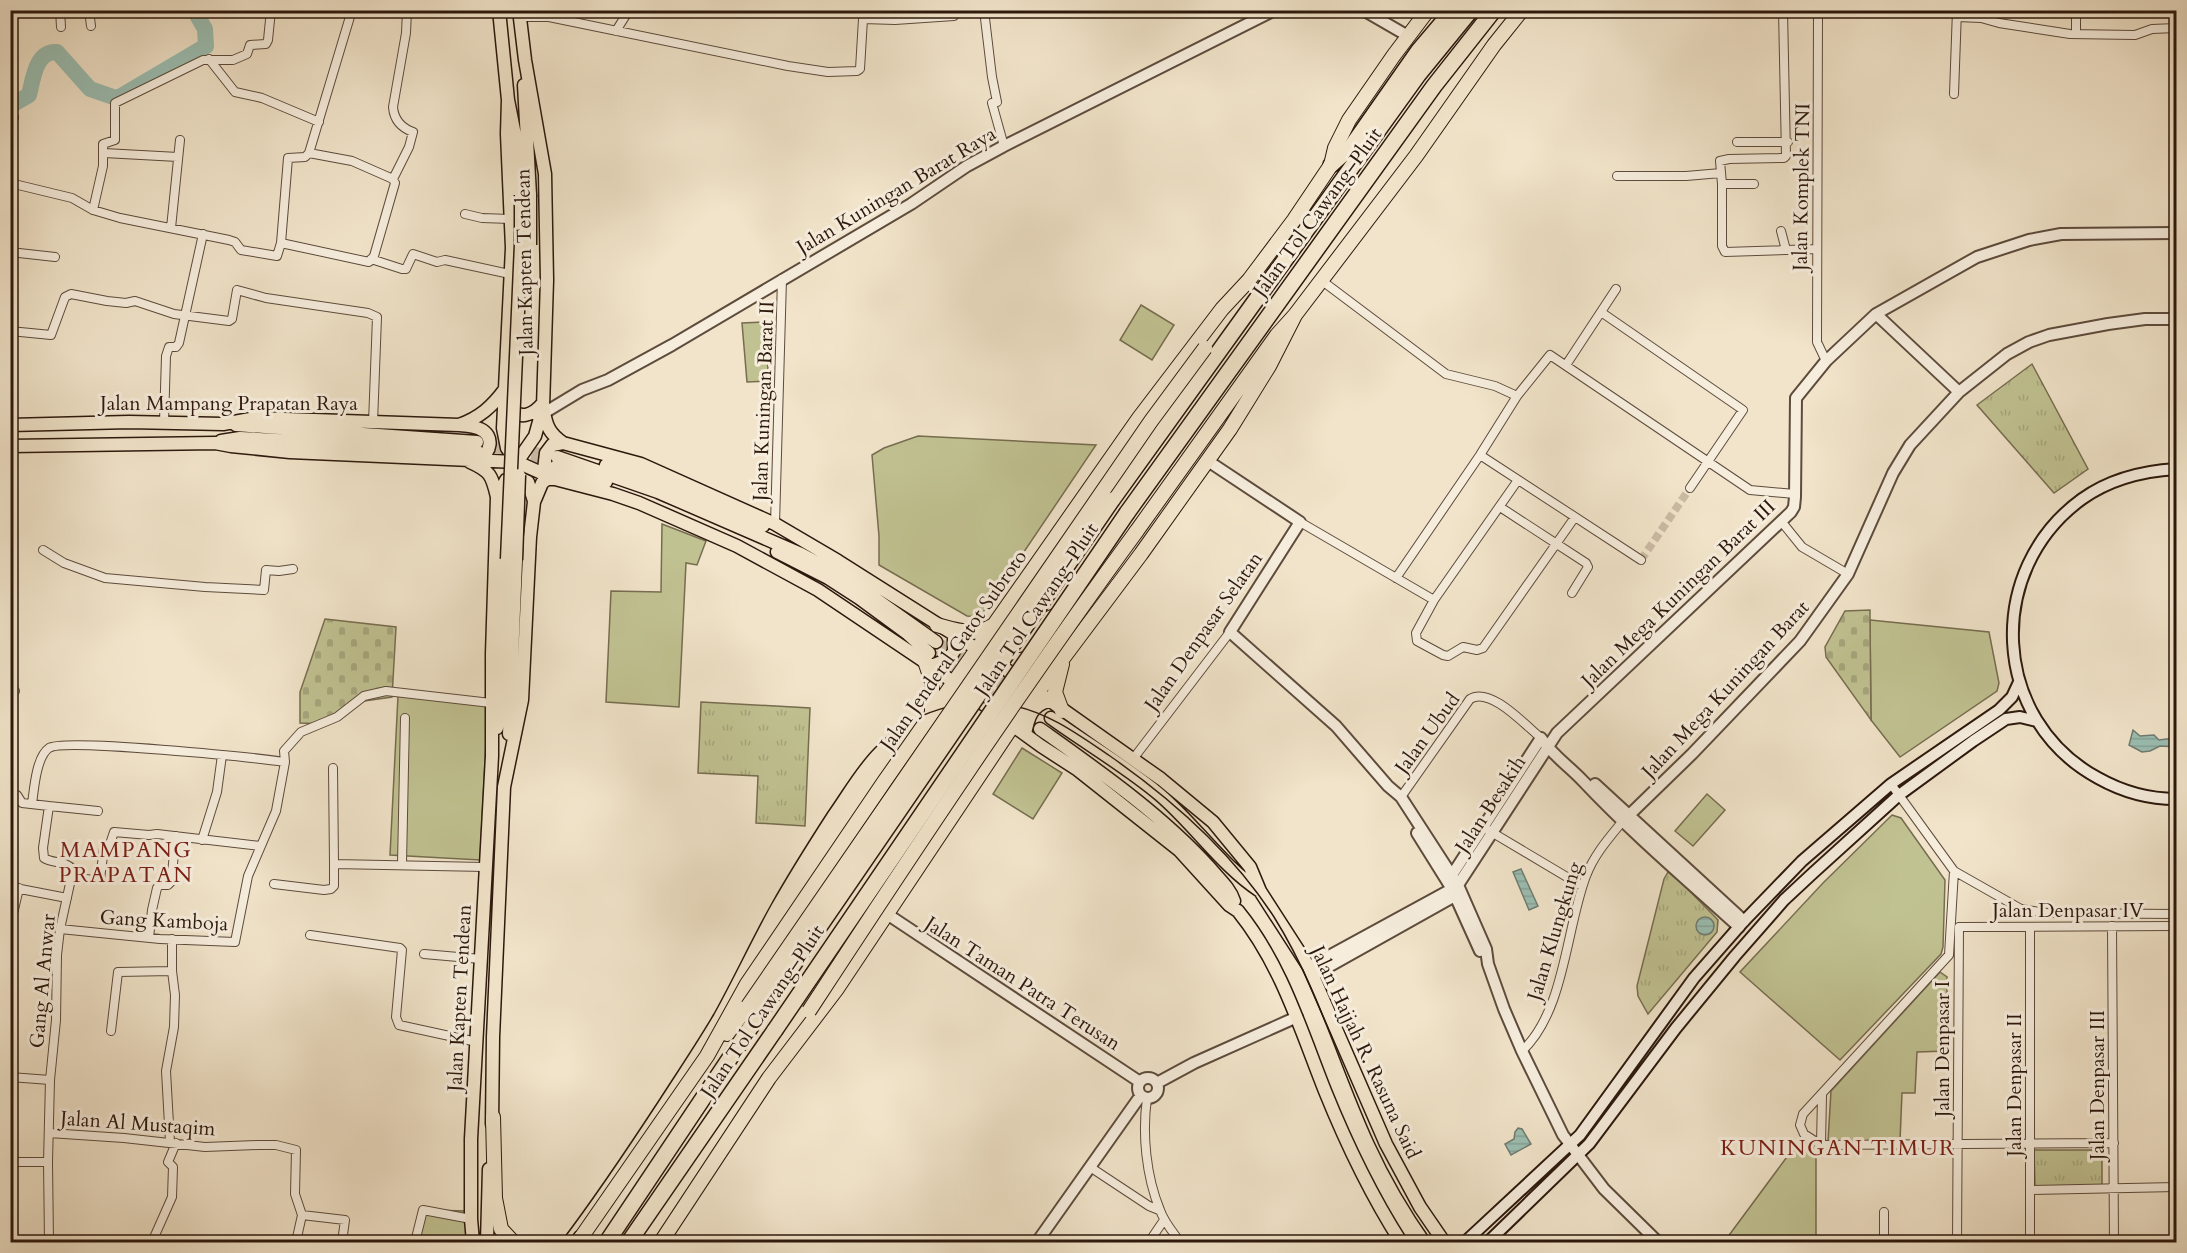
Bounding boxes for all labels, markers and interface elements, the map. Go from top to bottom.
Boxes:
street label: Jalan Komplek TNI [1786,103,1816,274]
street label: Jalan Kuningan Barat Raya [789,120,1001,262]
street label: Jalan Tol Cawang–Pluit [1245,121,1389,305]
street label: Jalan Kapten Tendean [509,168,540,359]
street label: Jalan Kuningan Barat II [746,300,780,505]
street label: Jalan Mampang Prapatan Raya [97,390,358,417]
street label: Jalan Mega Kuningan Barat III [1576,494,1780,692]
street label: Jalan Tol Cawang–Pluit [967,517,1105,704]
street label: Jalan Jenderal Gatot Subroto [872,544,1033,759]
street label: Jalan Denpasar Selatan [1136,546,1269,719]
street label: Jalan Mega Kuningan Barat [1636,595,1814,783]
street label: Jalan Ubud [1387,687,1466,782]
street label: Jalan Besakih [1447,750,1532,861]
district label: MAMPANG PRAPATAN [58,835,194,890]
street label: Jalan Klungkung [1520,858,1589,1007]
street label: Jalan Denpasar IV [1989,897,2144,924]
street label: Jalan Kapten Tendean [441,903,478,1095]
street label: Gang Kamboja [99,904,229,937]
street label: Jalan Taman Patra Terusan [917,908,1126,1057]
street label: Gang Al Anwar [23,912,62,1049]
street label: Jalan Tol Cawang–Pluit [693,919,831,1106]
street label: Jalan Hajjah R. Rasuna Said [1303,939,1427,1163]
street label: Jalan Denpasar I [1929,981,1956,1120]
street label: Jalan Denpasar III [2084,1010,2111,1163]
street label: Jalan Denpasar II [2001,1013,2028,1160]
street label: Jalan Al Mustaqim [57,1104,216,1142]
district label: KUNINGAN TIMUR [1720,1133,1956,1163]

